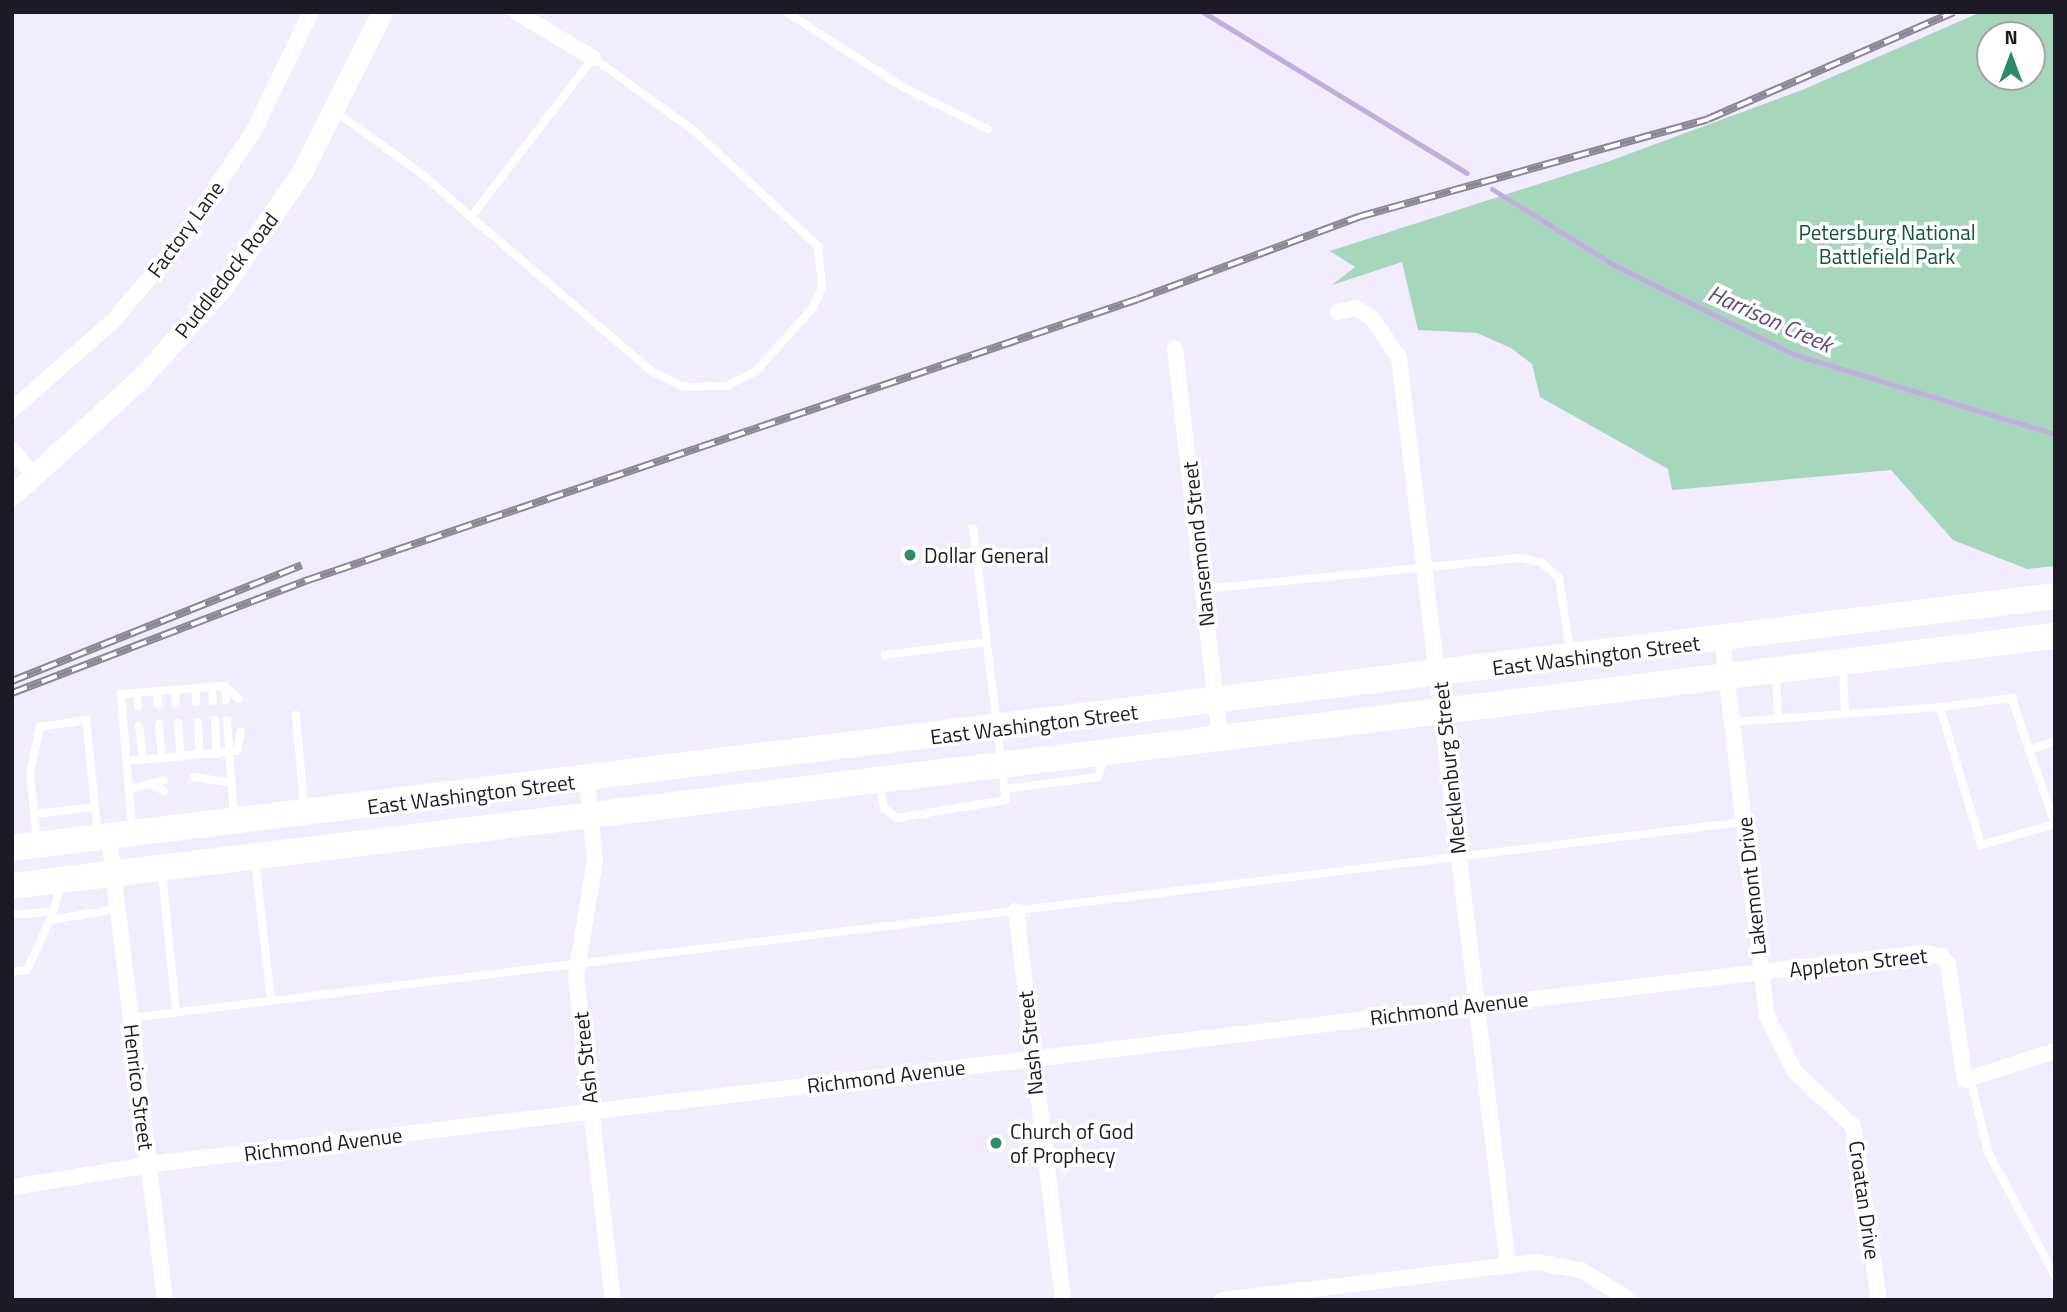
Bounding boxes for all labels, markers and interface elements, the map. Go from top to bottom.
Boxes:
north arrow [1976,21,2046,91]
text: N [2004,22,2018,51]
street label: Factory Lane [142,176,228,282]
street label: Puddledock Road [169,207,283,343]
park label: Petersburg National Battlefield Park [1798,219,1976,269]
water label: Harrison Creek [1704,279,1836,359]
street label: Nansemond Street [1177,460,1219,628]
place label: Dollar General [924,542,1049,568]
marker: Dollar General [902,547,918,563]
street label: East Washington Street [1491,630,1701,680]
street label: Mecklenburg Street [1427,681,1471,855]
street label: East Washington Street [929,699,1139,749]
street label: East Washington Street [366,769,576,819]
street label: Lakemont Drive [1731,816,1771,956]
street label: Appleton Street [1788,942,1928,982]
street label: Richmond Avenue [1368,986,1530,1030]
street label: Nash Street [1012,990,1048,1096]
street label: Ash Street [568,1011,602,1105]
street label: Henrico Street [119,1023,159,1151]
street label: Richmond Avenue [805,1054,967,1098]
place label: Church of God of Prophecy [1010,1118,1134,1168]
street label: Richmond Avenue [242,1122,404,1166]
marker: Church of God of Prophecy [988,1135,1004,1151]
street label: Croatan Drive [1844,1139,1886,1261]

